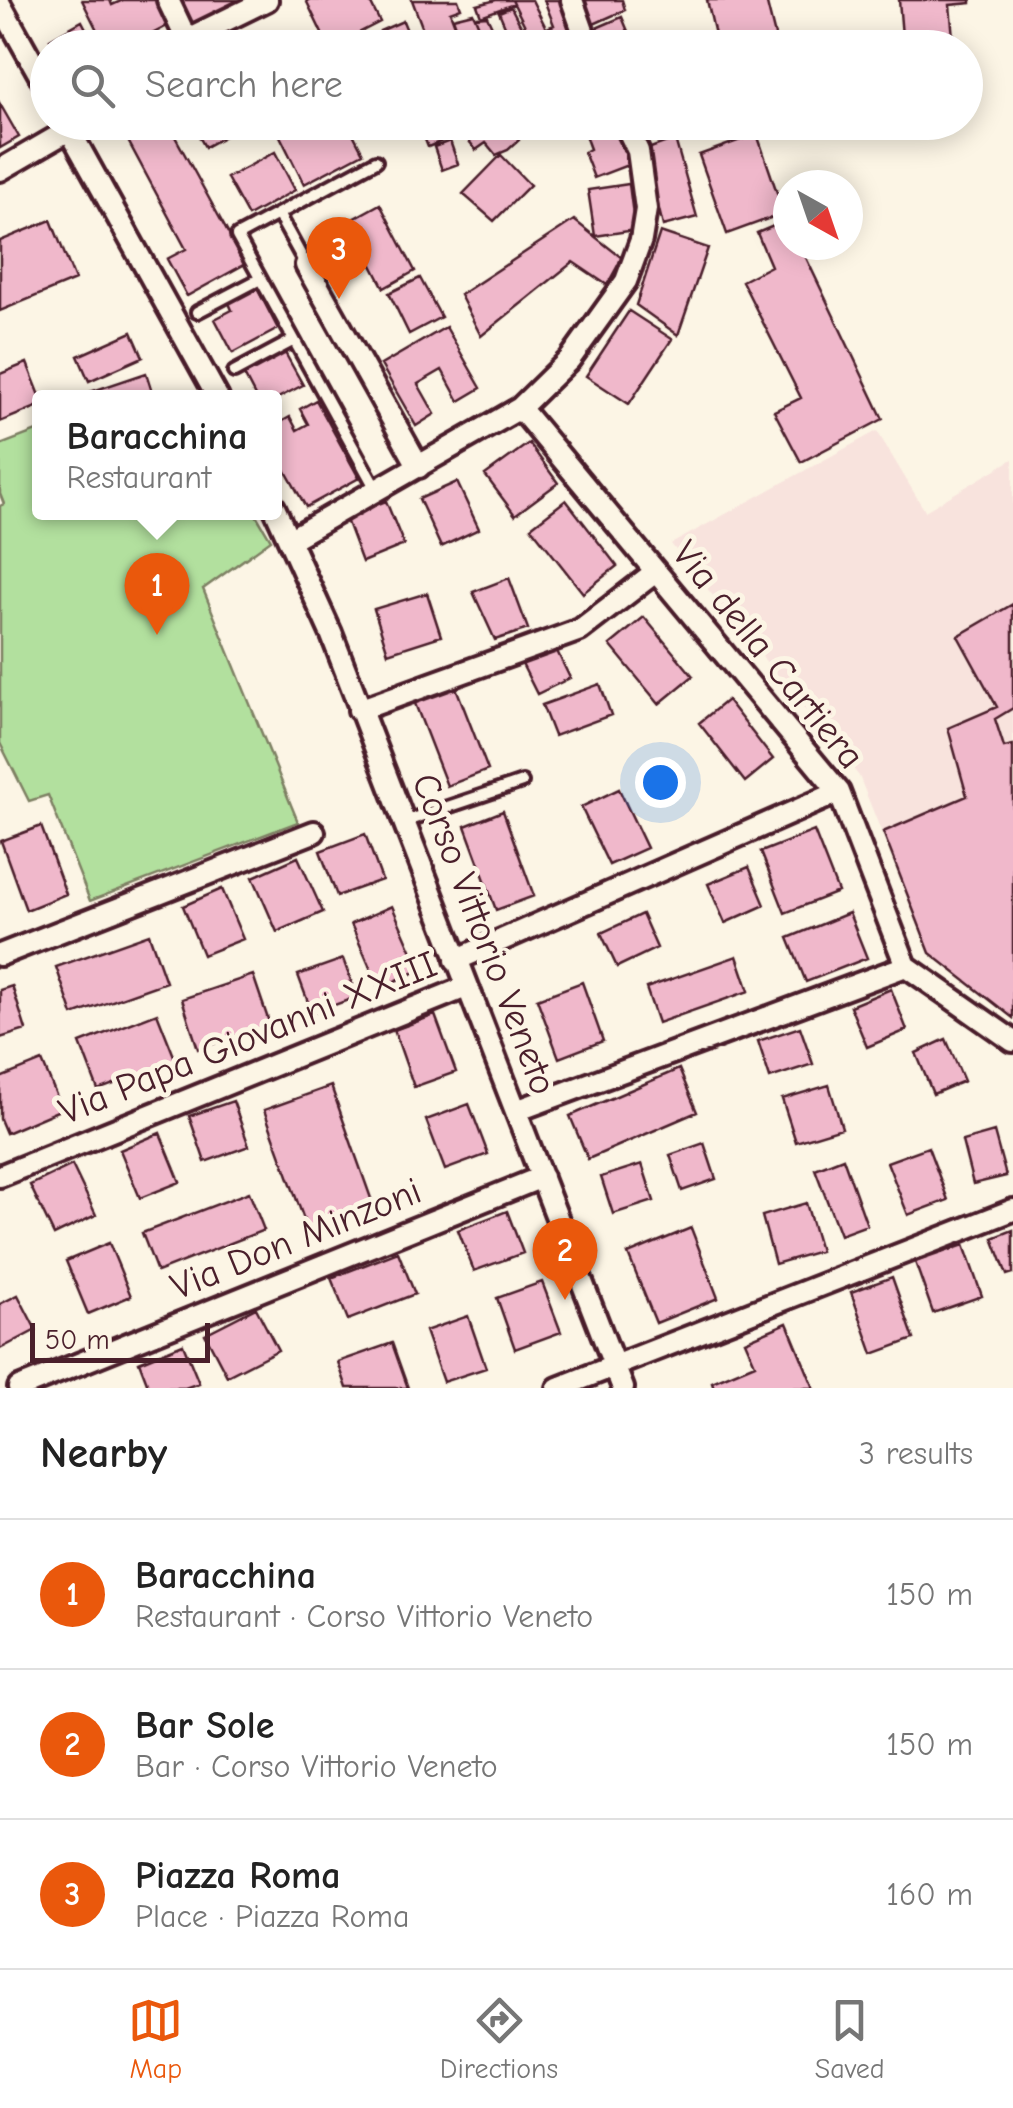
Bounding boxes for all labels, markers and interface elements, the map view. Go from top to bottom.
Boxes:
search box [30,30,983,140]
icon: search [65,58,120,113]
text: Search here [145,63,343,107]
north arrow [773,170,863,260]
pin: 3 [306,216,372,299]
popup [32,390,282,520]
text: Baracchina [67,415,247,459]
text: Restaurant [67,459,211,496]
street label: Via della Cartiera [663,532,873,778]
pin: 1 [124,552,190,635]
your location [635,757,686,808]
street label: Corso Vittorio Veneto [402,767,566,1101]
street label: Via Papa Giovanni XXIII [53,942,443,1134]
street label: Via Don Minzoni [165,1169,427,1309]
pin: 2 [532,1218,598,1300]
scale bar [30,1318,210,1362]
text: 50 m [45,1324,110,1356]
text: Nearby [40,1429,167,1478]
text: 3 results [859,1435,973,1472]
text: Baracchina [135,1554,316,1598]
text: 1 [66,1576,79,1613]
text: 150 m [886,1576,973,1613]
text: Restaurant · Corso Vittorio Veneto [135,1598,593,1635]
text: Bar Sole [135,1704,274,1748]
text: 2 [65,1726,80,1763]
text: 150 m [886,1726,973,1763]
text: Bar · Corso Vittorio Veneto [135,1748,498,1785]
text: Piazza Roma [135,1854,341,1898]
text: 3 [65,1876,80,1913]
text: 160 m [886,1876,973,1913]
text: Place · Piazza Roma [135,1898,409,1935]
tab: Map [128,1993,183,2085]
tab: Directions [440,1993,558,2085]
tab: Saved [815,1993,885,2085]

